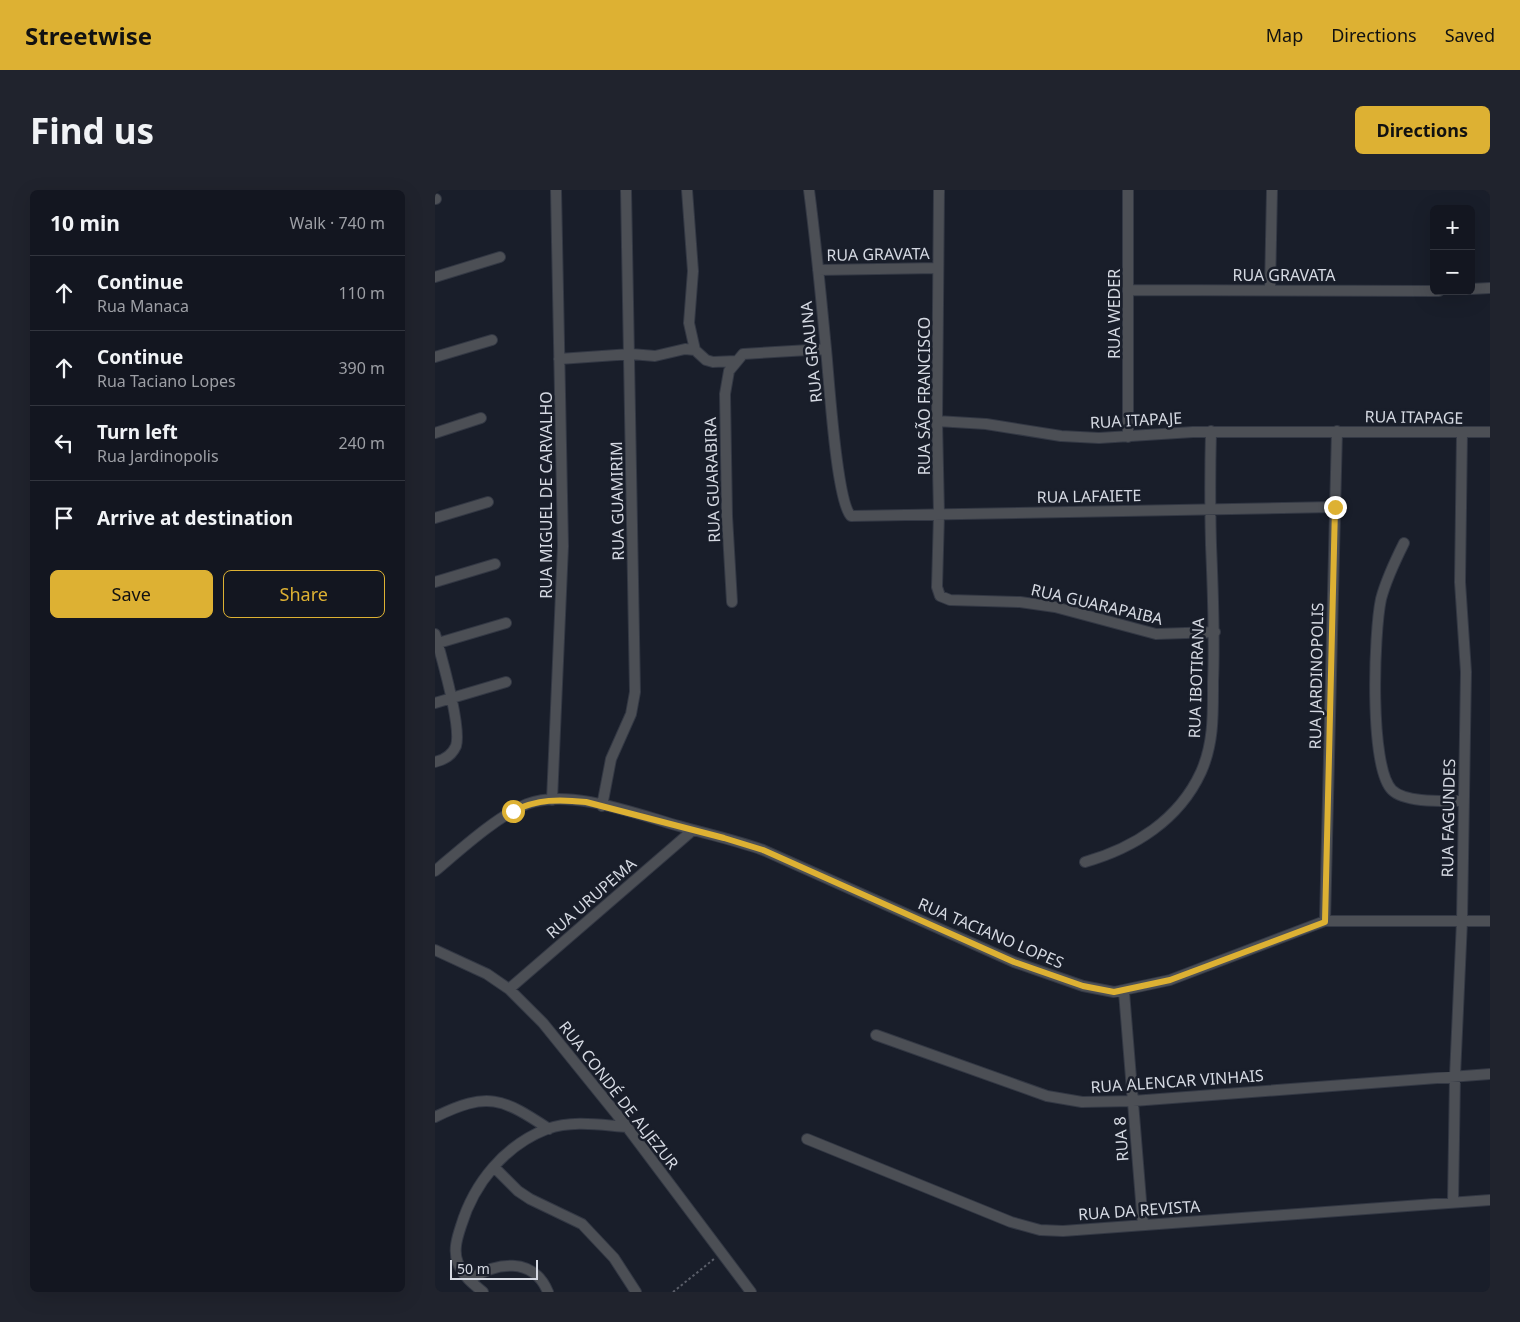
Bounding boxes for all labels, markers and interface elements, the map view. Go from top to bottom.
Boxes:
text: Streetwise [25,19,152,52]
text: Map [1266,23,1303,47]
text: Directions [1331,23,1417,47]
text: Saved [1445,23,1495,47]
button: Directions [1355,106,1490,154]
text: Find us [30,107,154,154]
map controls [1430,205,1475,295]
button: + [1430,205,1475,250]
text: 10 min [50,209,120,237]
text: Walk · 740 m [290,212,385,234]
street label: RUA GRAVATA [826,242,931,266]
button: − [1430,250,1475,295]
street label: RUA GRAVATA [1232,264,1336,286]
text: Continue [97,269,183,295]
street label: RUA WEDER [1103,269,1125,359]
icon: ahead [50,279,78,307]
text: 110 m [338,282,385,304]
text: Rua Manaca [97,295,189,317]
street label: RUA GRAUNA [795,299,827,404]
street label: RUA SÃO FRANCISCO [913,317,935,475]
text: Continue [97,344,183,370]
icon: ahead [50,354,78,382]
text: 390 m [338,357,385,379]
text: Rua Taciano Lopes [97,370,236,392]
street label: RUA MIGUEL DE CARVALHO [535,391,557,599]
street label: RUA ITAPAGE [1365,405,1463,429]
street label: RUA ITAPAJE [1089,407,1183,433]
street label: RUA GUARABIRA [699,416,725,543]
text: Turn left [97,419,178,445]
icon: left [50,429,78,457]
text: 240 m [338,432,385,454]
street label: RUA GUAMIRIM [605,441,629,561]
text: Rua Jardinopolis [97,445,219,467]
street label: RUA LAFAIETE [1036,484,1142,508]
route end [1324,496,1347,519]
icon: arrive [50,504,78,532]
text: Arrive at destination [97,505,293,531]
button: Save [50,570,213,618]
button: Share [223,570,385,618]
street label: RUA GUARAPAIBA [1029,578,1166,630]
street label: RUA JARDINOPOLIS [1304,602,1328,750]
street label: RUA IBOTIRANA [1183,617,1209,739]
street label: RUA FAGUNDES [1436,758,1460,877]
route start [502,800,525,823]
street label: RUA URUPEMA [541,852,641,943]
street label: RUA TACIANO LOPES [915,892,1067,974]
street label: RUA CONDÉ DE ALJEZUR [554,1016,684,1174]
street label: RUA ALENCAR VINHAIS [1090,1064,1264,1098]
street label: RUA 8 [1108,1116,1134,1162]
street label: RUA DA REVISTA [1077,1195,1202,1225]
scale bar [450,1257,537,1280]
text: 50 m [457,1259,490,1278]

